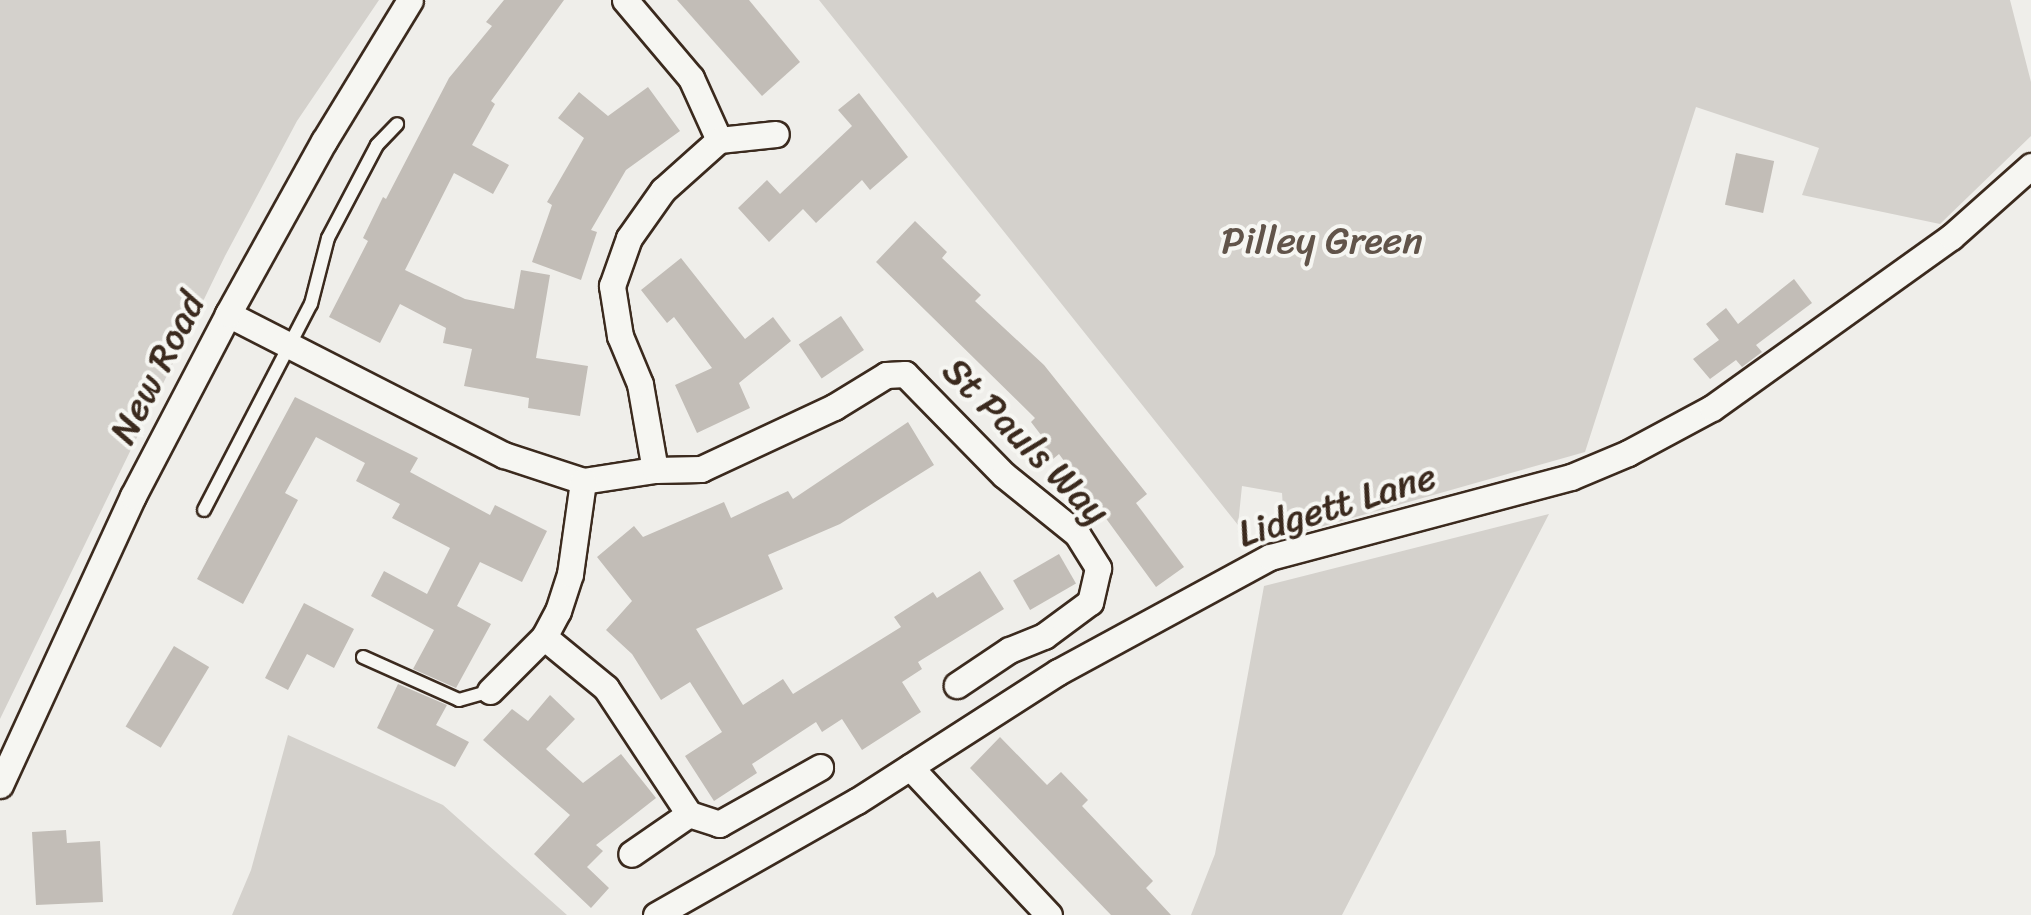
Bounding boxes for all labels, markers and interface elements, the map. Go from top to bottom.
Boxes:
park label: Pilley Green [1221,218,1423,264]
street label: New Road [100,285,214,451]
street label: St Pauls Way [932,347,1120,535]
street label: Lidgett Lane [1232,453,1442,557]

